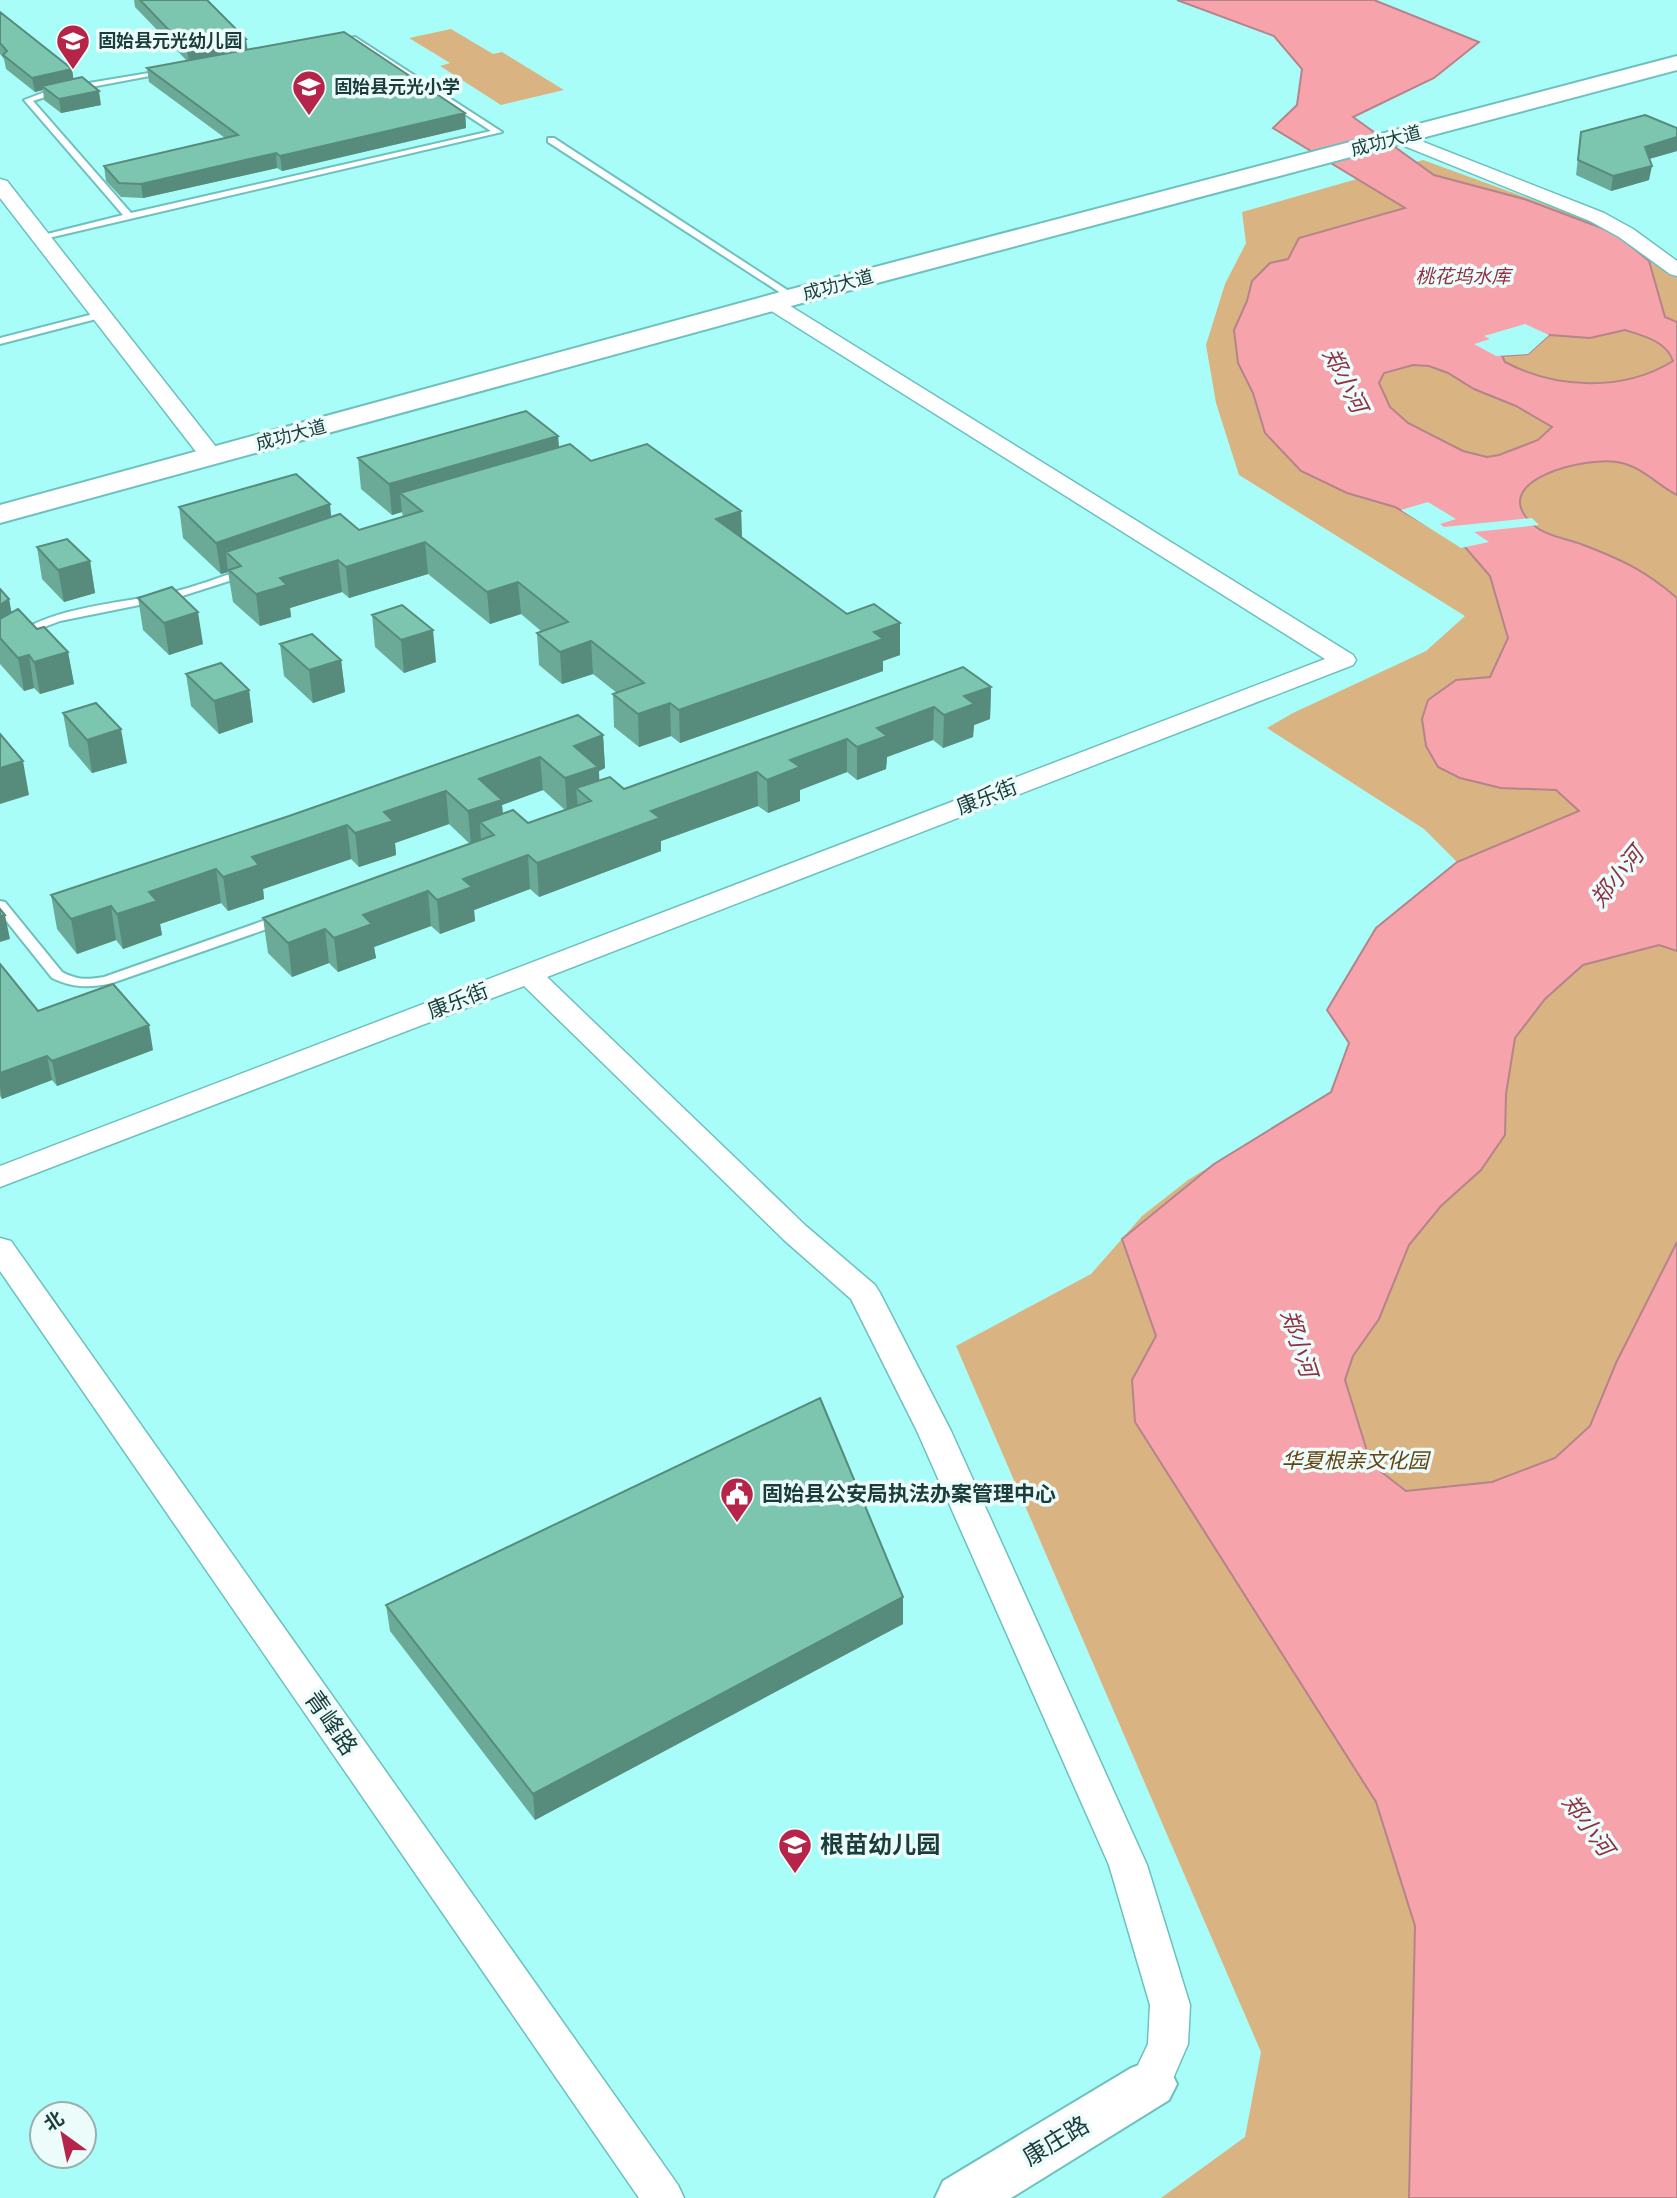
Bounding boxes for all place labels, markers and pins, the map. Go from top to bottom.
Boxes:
school or university icon: 固始县元光幼儿园 [54,22,92,71]
place label: 固始县元光幼儿园 [98,31,242,51]
school or university icon: 固始县元光小学 [290,68,328,117]
place label: 固始县元光小学 [334,77,460,97]
public building icon: 固始县公安局执法办案管理中心 [718,1475,756,1524]
place label: 固始县公安局执法办案管理中心 [762,1482,1056,1506]
school or university icon: 根苗幼儿园 [776,1826,814,1875]
place label: 根苗幼儿园 [820,1832,940,1858]

